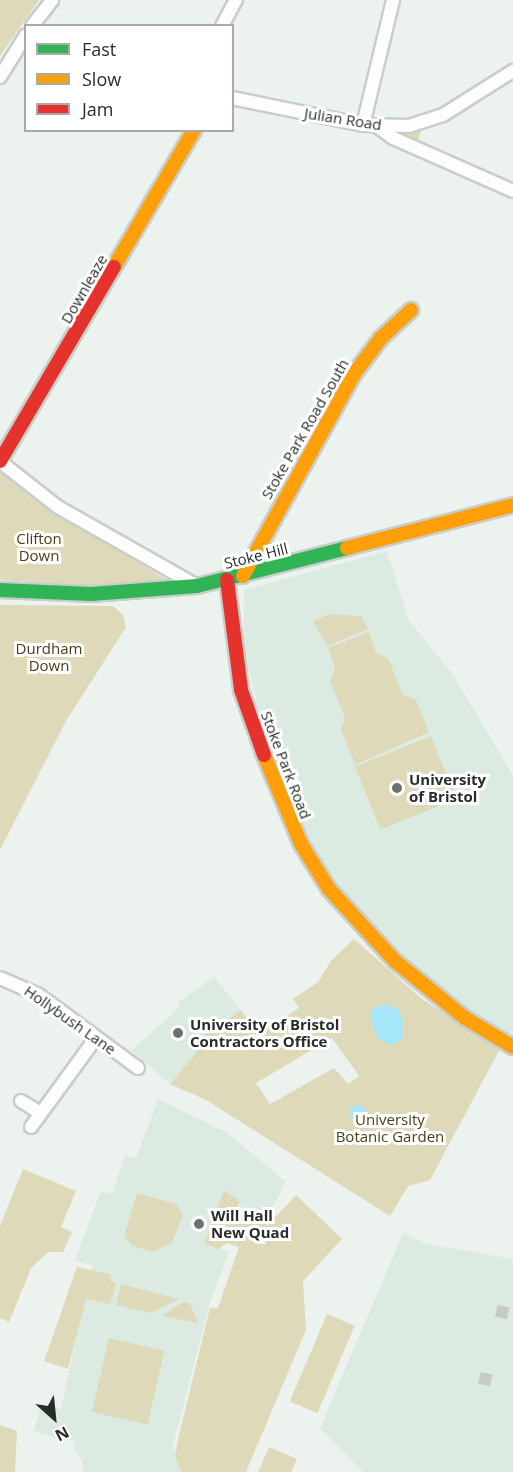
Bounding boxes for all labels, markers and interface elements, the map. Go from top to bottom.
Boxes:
legend [24,24,234,132]
text: Fast [82,37,116,61]
text: Slow [82,67,121,91]
text: Jam [82,97,114,121]
street label: Julian Road [303,104,383,134]
street label: Downleaze [57,251,111,327]
street label: Stoke Park Road South [258,356,352,502]
park label: Clifton Down [16,529,62,564]
street label: Stoke Hill [222,539,290,573]
park label: Durdham Down [16,639,82,674]
street label: Stoke Park Road [257,709,315,821]
place label: University of Bristol [409,770,486,805]
marker: University of Bristol [390,781,404,795]
street label: Hollybush Lane [21,982,119,1058]
place label: University of Bristol Contractors Office [190,1015,339,1050]
marker: University of Bristol Contractors Office [171,1026,185,1040]
park label: University Botanic Garden [336,1110,444,1145]
place label: Will Hall New Quad [211,1206,289,1241]
marker: Will Hall New Quad [192,1217,206,1231]
north arrow [24,1388,84,1448]
text: N [51,1421,73,1447]

